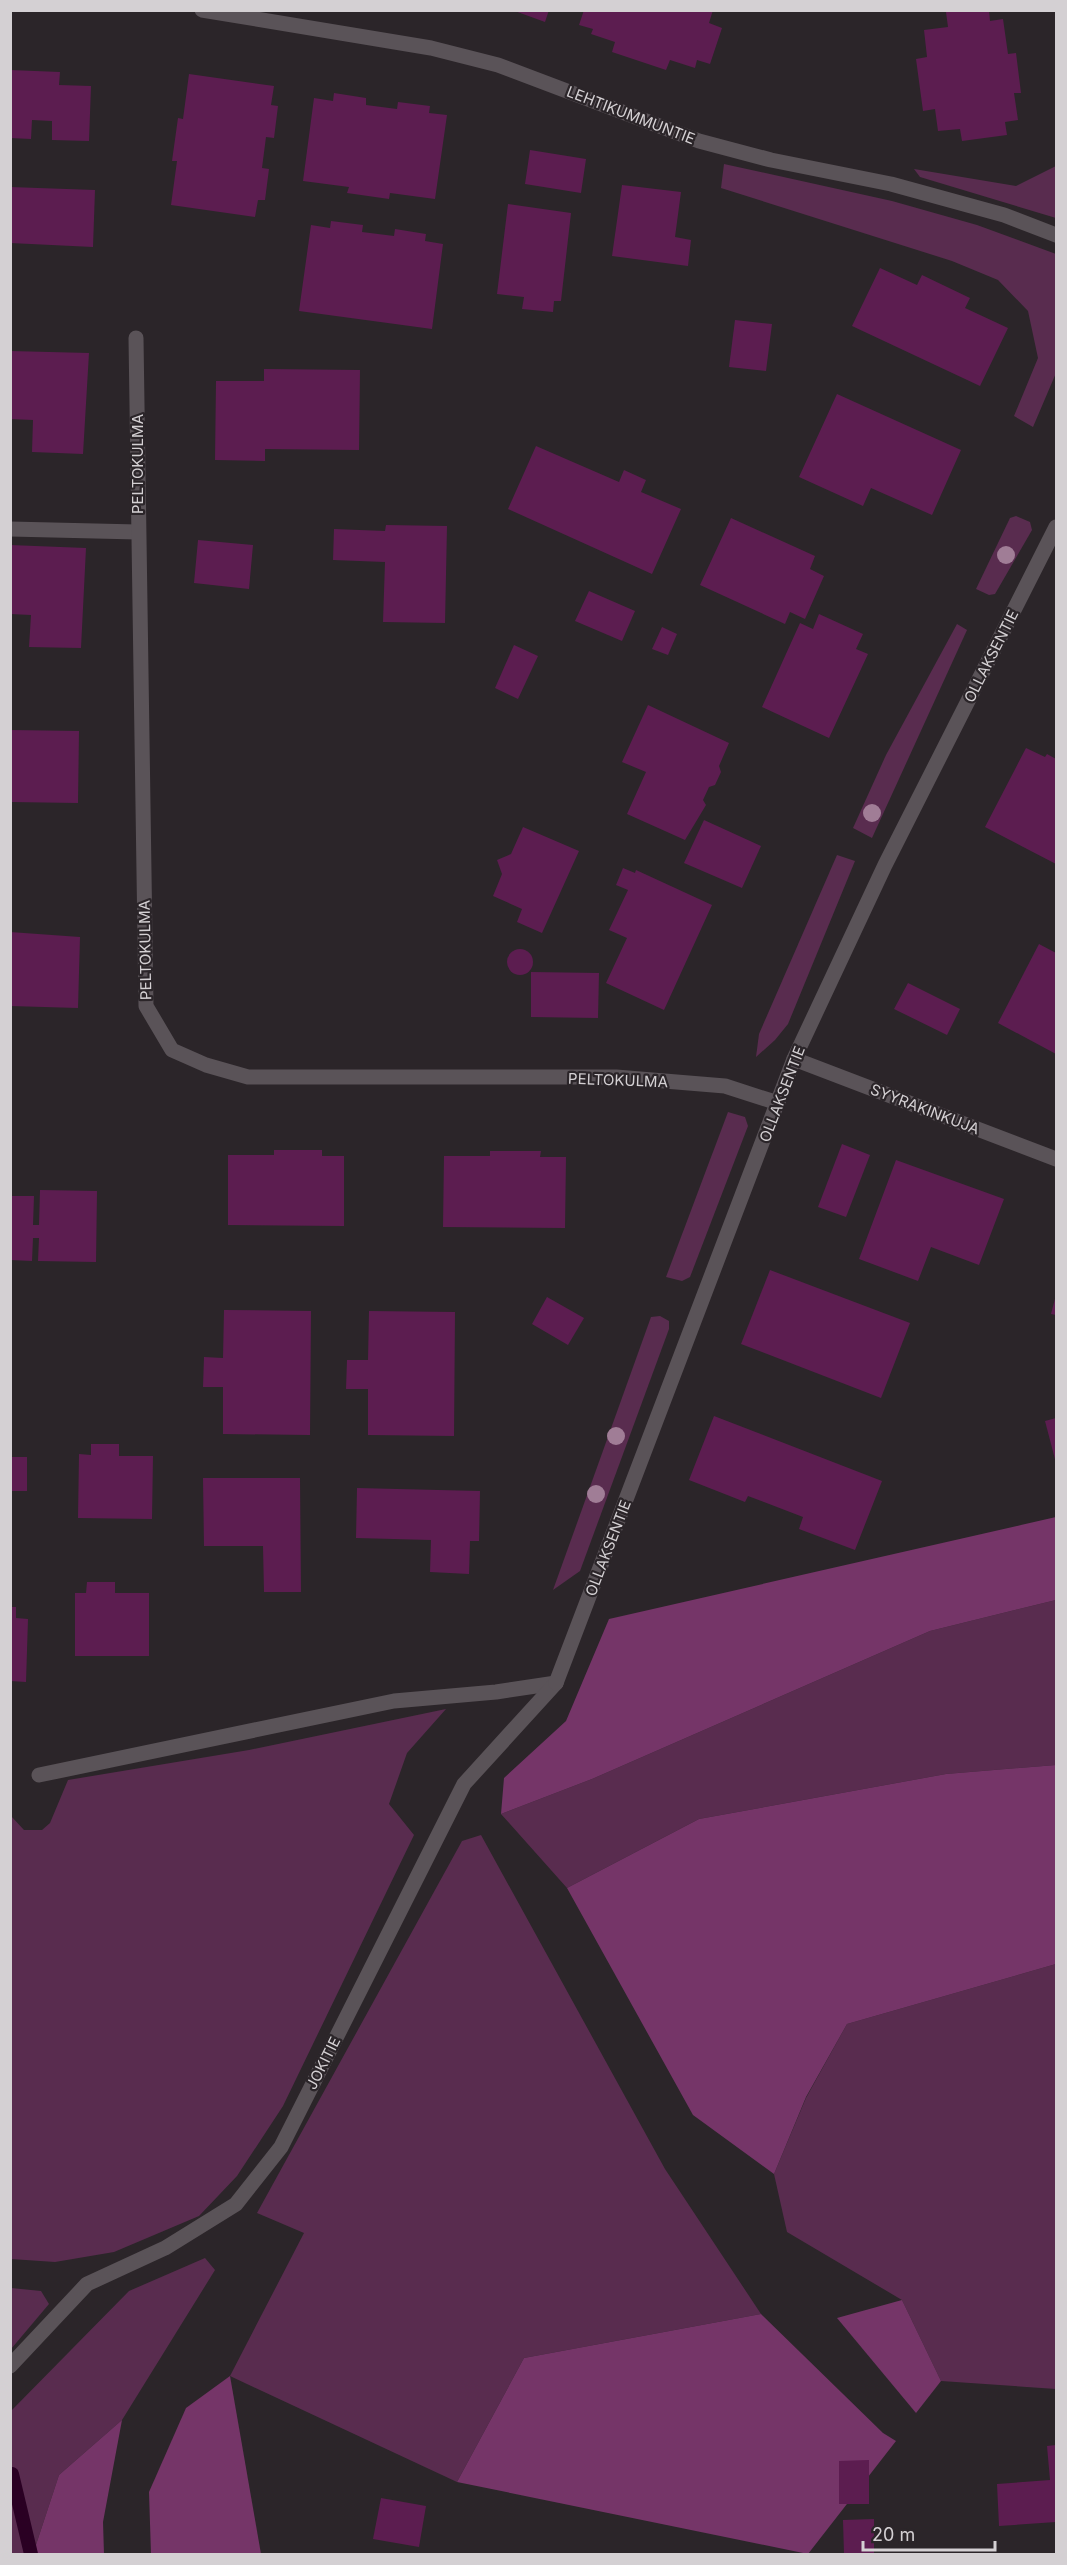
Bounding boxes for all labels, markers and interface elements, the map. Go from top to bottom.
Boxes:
street label: LEHTIKUMMUNTIE [564,82,698,148]
street label: PELTOKULMA [128,414,147,514]
street label: OLLAKSENTIE [960,607,1022,705]
street label: PELTOKULMA [135,900,155,1000]
street label: OLLAKSENTIE [755,1043,809,1145]
street label: PELTOKULMA [568,1069,668,1091]
street label: SYYRAKINKUJA [868,1079,982,1139]
street label: OLLAKSENTIE [581,1497,635,1599]
street label: JOKITIE [302,2033,344,2093]
scale bar [863,2514,995,2552]
text: 20 m [872,2524,915,2545]

